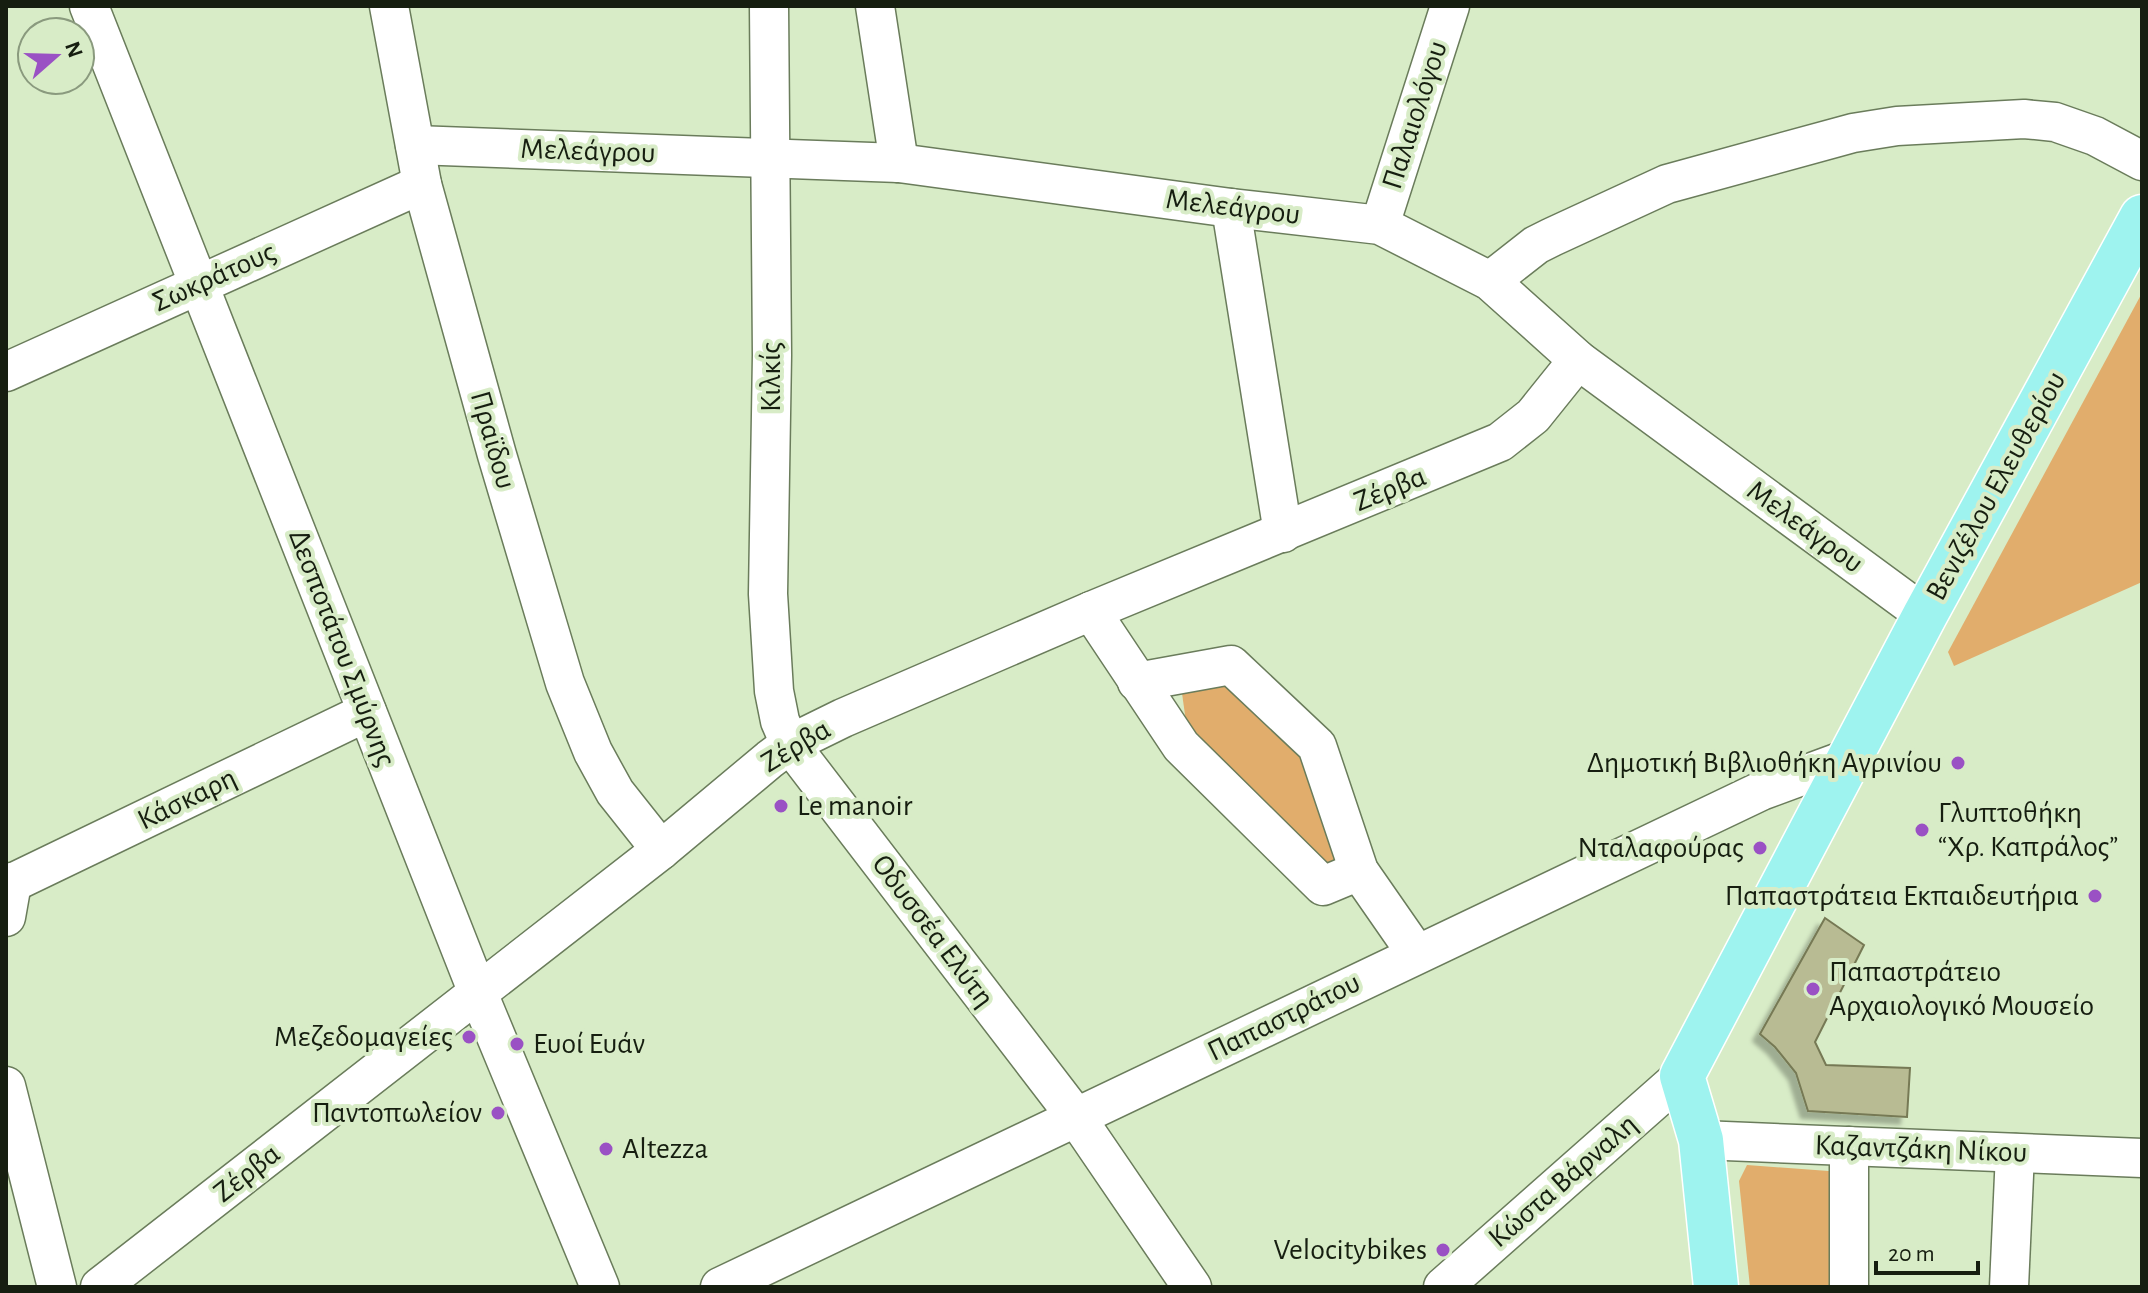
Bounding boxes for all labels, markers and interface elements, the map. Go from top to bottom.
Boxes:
north arrow [16,16,96,96]
street label: Παλαιολόγου [1377,37,1453,193]
text: N [61,39,87,60]
street label: Μελεάγρου [520,134,656,168]
street label: Μελεάγρου [1164,184,1302,230]
street label: Σωκράτους [148,237,280,317]
street label: Κιλκίς [756,342,786,412]
street label: Βενιζέλου Ελευθερίου [1921,367,2071,605]
street label: Πραϊδου [465,388,521,492]
street label: Ζέρβα [1350,461,1430,517]
street label: Μελεάγρου [1741,475,1869,579]
street label: Δεσποτάτου Σμύρνης [283,525,401,771]
street label: Ζέρβα [756,714,836,778]
place label: Δημοτική Βιβλιοθήκη Αγρινίου [1587,748,1942,778]
marker: Δημοτική Βιβλιοθήκη Αγρινίου [1949,754,1967,772]
street label: Κάσκαρη [133,762,241,836]
place label: Le manoir [797,791,913,821]
marker: Le manoir [772,797,790,815]
place label: Γλυπτοθήκη “Χρ. Καπράλος” [1938,798,2118,862]
marker: Γλυπτοθήκη “Χρ. Καπράλος” [1913,821,1931,839]
place label: Νταλαφούρας [1577,833,1744,863]
marker: Νταλαφούρας [1751,839,1769,857]
street label: Οδυσσέα Ελύτη [866,849,1000,1013]
place label: Παπαστράτεια Εκπαιδευτήρια [1725,881,2079,911]
marker: Παπαστράτεια Εκπαιδευτήρια [2086,887,2104,905]
place label: Παπαστράτειο Αρχαιολογικό Μουσείο [1829,957,2094,1021]
street label: Παπαστράτου [1203,967,1365,1067]
marker: Παπαστράτειο Αρχαιολογικό Μουσείο [1804,980,1822,998]
place label: Μεζεδομαγείες [274,1022,453,1052]
marker: Μεζεδομαγείες [460,1028,478,1046]
place label: Ευοί Ευάν [533,1029,645,1059]
marker: Ευοί Ευάν [508,1035,526,1053]
place label: Παντοπωλείον [312,1098,482,1128]
marker: Παντοπωλείον [489,1104,507,1122]
street label: Κώστα Βάρναλη [1483,1109,1643,1253]
street label: Καζαντζάκη Νίκου [1814,1130,2028,1168]
place label: Altezza [622,1134,708,1164]
street label: Ζέρβα [208,1138,286,1208]
marker: Altezza [597,1140,615,1158]
scale bar [1876,1225,1978,1275]
place label: Velocitybikes [1273,1235,1427,1265]
marker: Velocitybikes [1434,1241,1452,1259]
text: 20 m [1888,1242,1935,1266]

